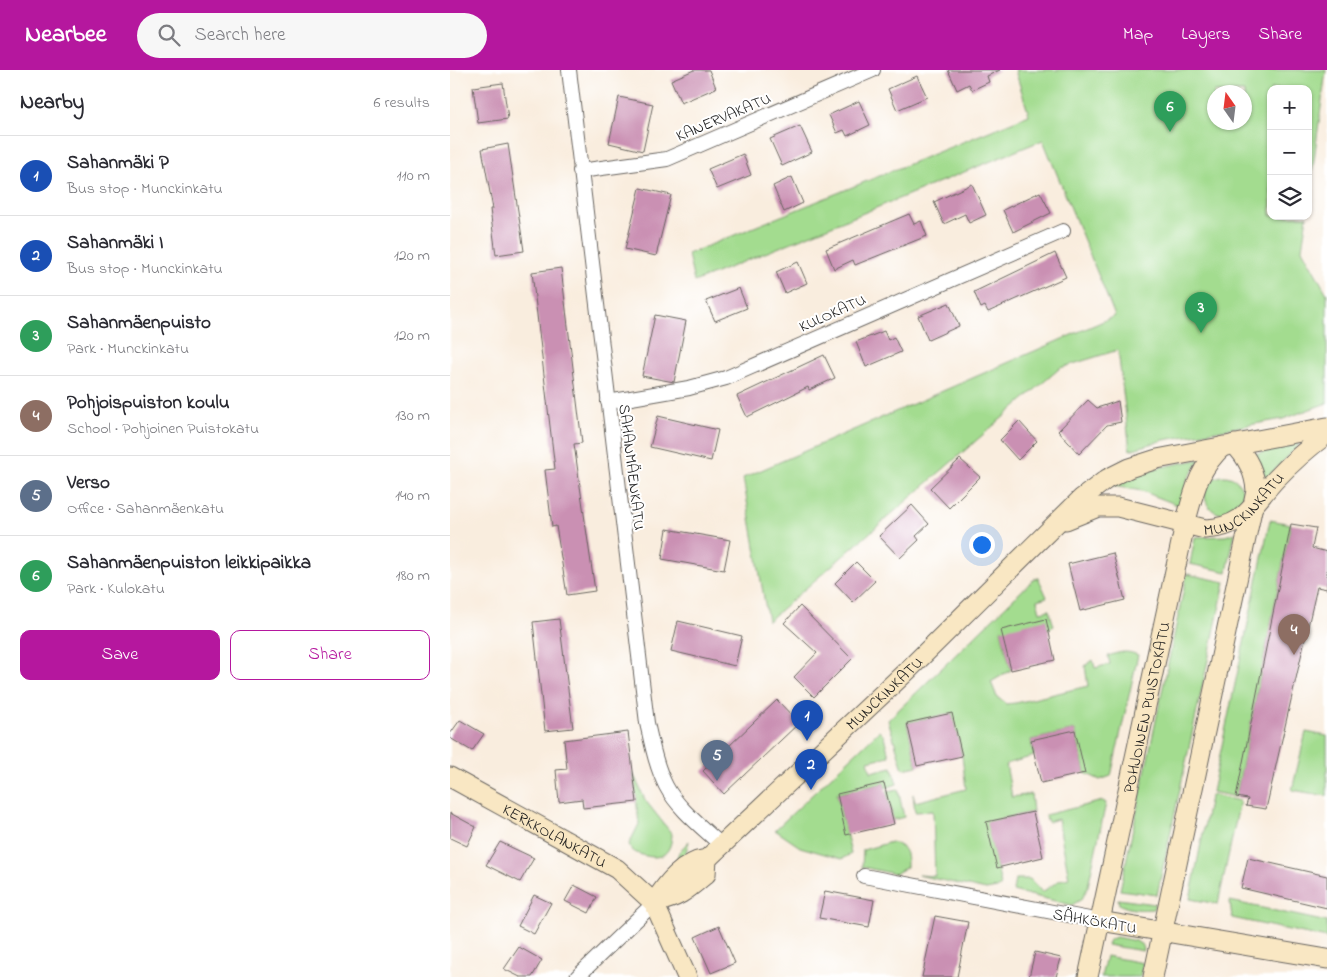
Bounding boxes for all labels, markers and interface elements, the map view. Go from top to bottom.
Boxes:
search box [137,13,487,58]
text: Nearbee [25,18,107,53]
icon: search [155,21,183,49]
text: Search here [195,22,286,49]
text: Map [1123,22,1153,48]
text: Layers [1181,22,1231,48]
text: Share [1259,22,1302,48]
north arrow [1207,85,1252,130]
map controls [1267,85,1312,220]
button: + [1267,85,1312,130]
street label: KANERVAKATU [672,87,775,149]
text: Nearby [20,88,84,118]
text: 6 results [373,91,430,115]
pin: 6 [1154,91,1186,132]
button: − [1267,130,1312,175]
text: Sahanmäki P [67,150,169,177]
text: 1 [33,164,39,188]
text: 110 m [396,164,430,188]
button: layers [1267,175,1312,220]
text: Bus stop · Munckinkatu [67,177,223,201]
text: Sahanmäki I [67,230,163,257]
text: 2 [32,244,40,268]
text: 120 m [394,244,430,268]
text: Bus stop · Munckinkatu [67,257,223,281]
street label: KULOKATU [795,288,870,339]
pin: 3 [1185,292,1217,333]
text: Sahanmäenpuisto [67,310,211,337]
text: 3 [33,324,39,348]
text: 120 m [394,324,430,348]
text: Park · Munckinkatu [67,337,189,361]
text: Pohjoispuiston koulu [67,390,230,417]
street label: SAHANMÄENKATU [611,403,651,532]
text: 4 [33,404,39,428]
text: 130 m [395,404,430,428]
text: School · Pohjoinen Puistokatu [67,417,259,441]
street label: MUNCKINKATU [1203,467,1291,543]
text: Verso [67,470,110,497]
text: 5 [31,484,41,508]
text: 140 m [395,484,430,508]
text: Office · Sahanmäenkatu [67,497,224,521]
your location [969,532,995,558]
text: Sahanmäenpuiston leikkipaikka [67,550,311,577]
text: 6 [32,564,40,588]
text: 180 m [396,564,430,588]
text: Park · Kulokatu [67,577,165,601]
pin: 4 [1278,614,1310,655]
street label: POHJOINEN PUISTOKATU [1118,620,1178,795]
button: Save [20,630,220,680]
button: Share [230,630,430,680]
street label: MUNCKINKATU [841,651,929,737]
pin: 1 [791,700,823,741]
pin: 5 [701,740,733,781]
pin: 2 [795,749,827,790]
street label: KERKKOLANKATU [498,798,611,875]
street label: SÄHKÖKATU [1051,903,1138,941]

